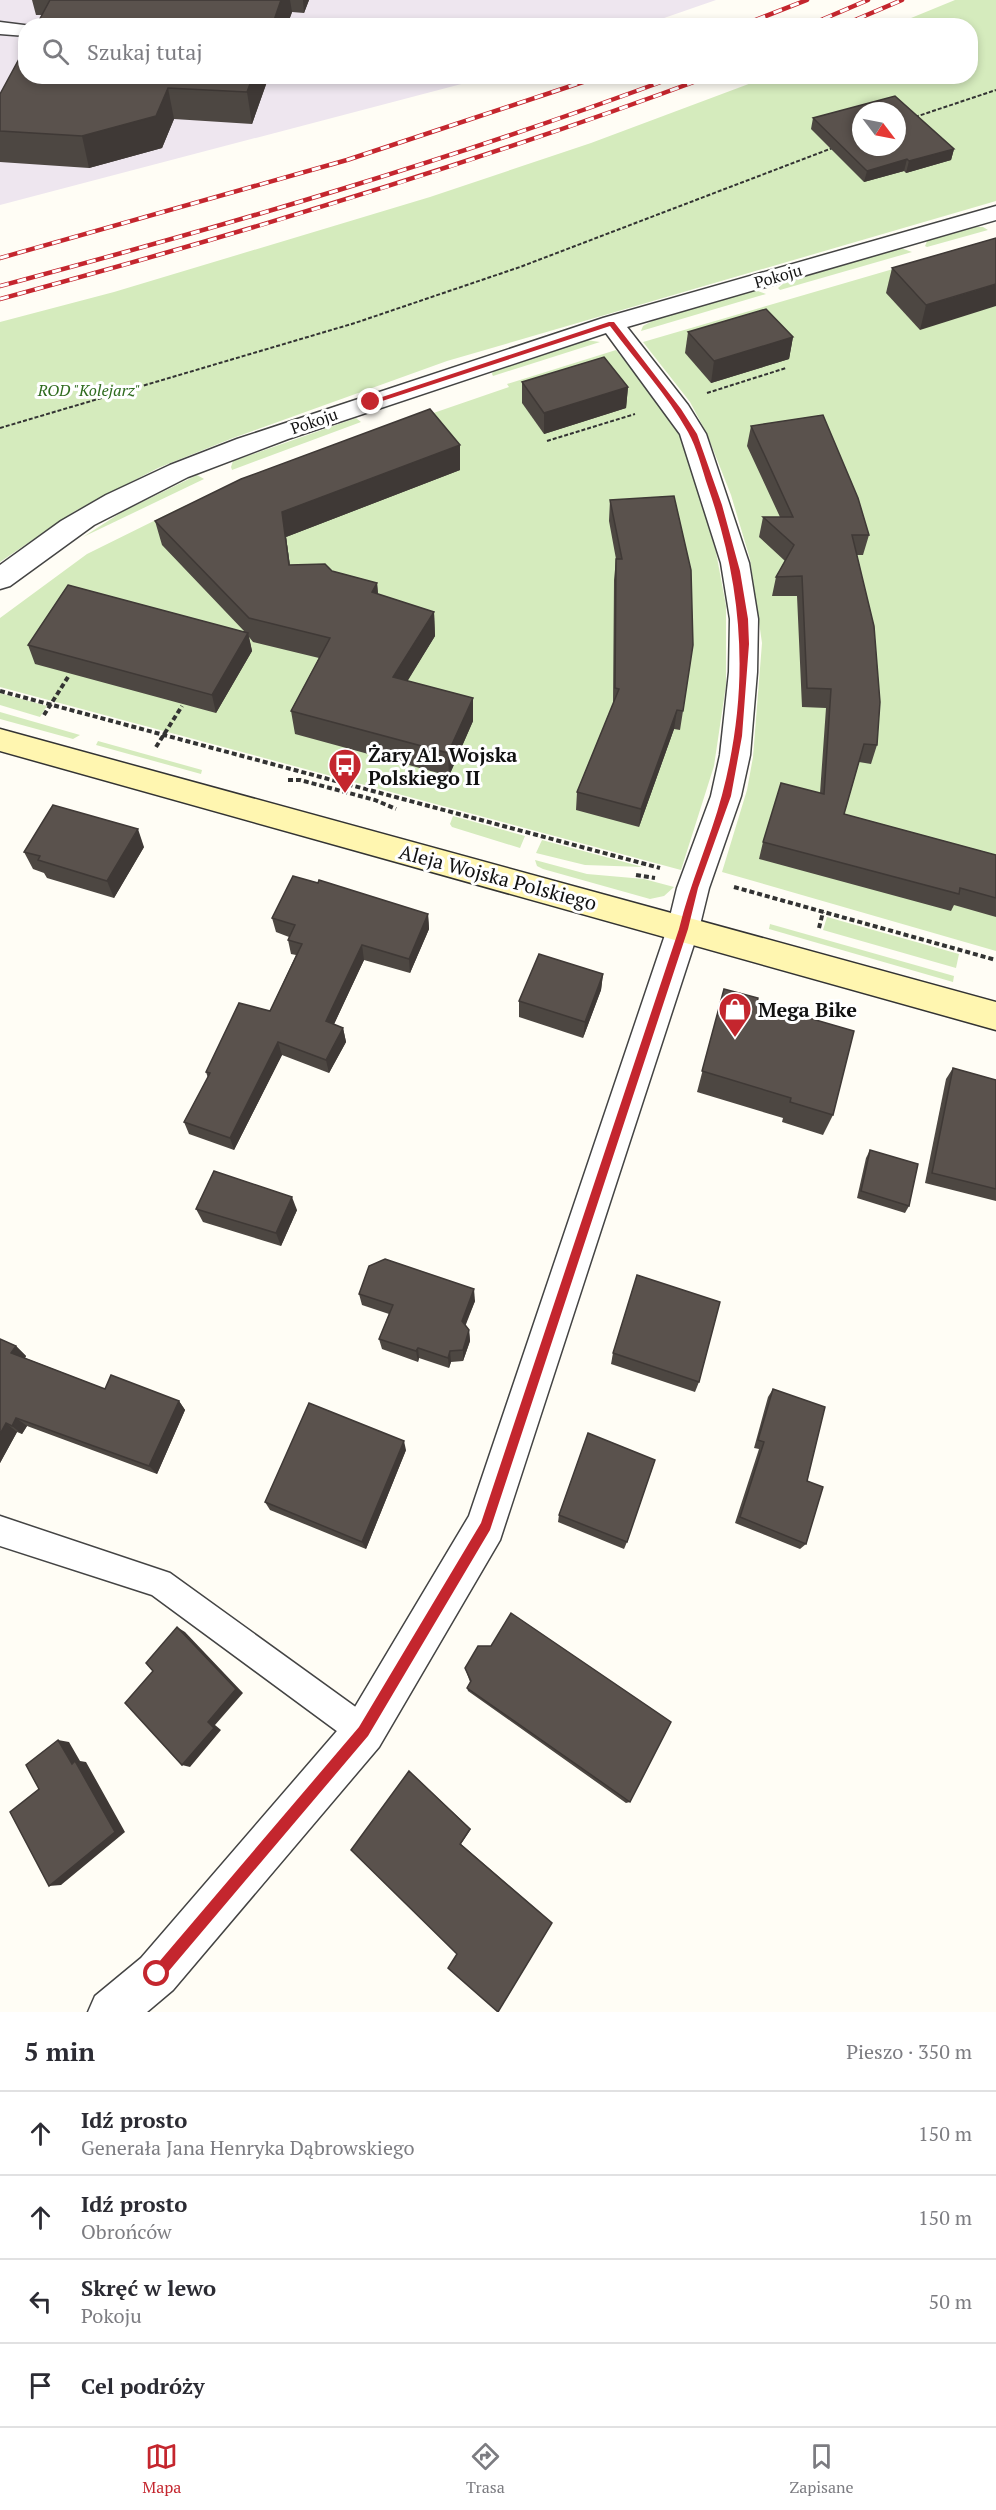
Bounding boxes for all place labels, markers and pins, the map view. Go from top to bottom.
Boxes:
place label: Żary Al. Wojska Polskiego II [368,741,517,791]
bus stop icon: Żary Al. Wojska Polskiego II [327,747,363,794]
shop icon: Mega Bike [717,991,753,1038]
place label: Mega Bike [758,996,857,1023]

